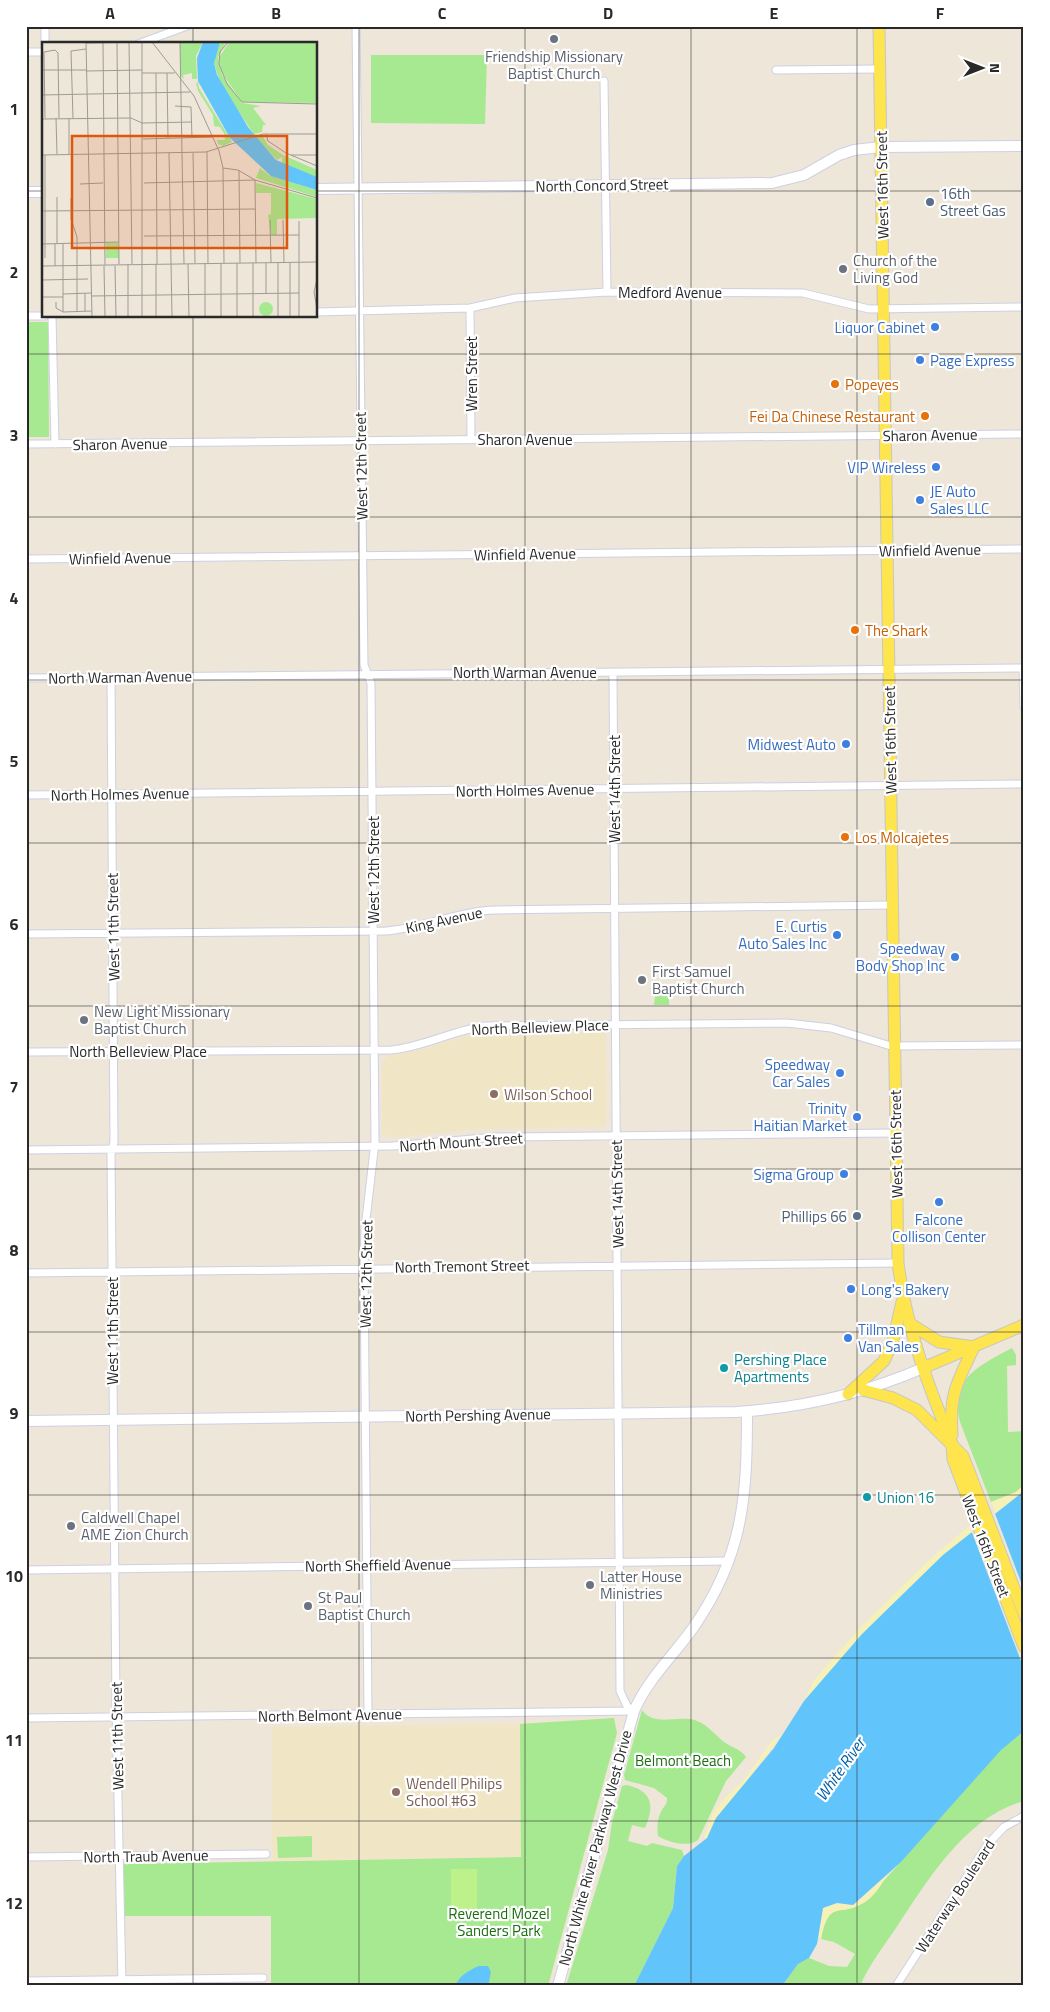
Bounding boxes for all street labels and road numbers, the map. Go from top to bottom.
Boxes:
street label: West 16th Street [870,130,894,239]
street label: North Concord Street [535,172,669,198]
street label: Medford Avenue [618,281,722,304]
street label: Wren Street [460,335,483,412]
street label: West 12th Street [349,411,373,520]
street label: Sharon Avenue [882,423,978,447]
street label: Sharon Avenue [478,428,572,451]
street label: Sharon Avenue [72,432,168,456]
street label: Winfield Avenue [879,538,981,562]
street label: Winfield Avenue [474,542,576,566]
street label: Winfield Avenue [69,546,171,570]
street label: North Warman Avenue [453,661,597,684]
street label: North Warman Avenue [48,664,192,690]
street label: West 16th Street [878,685,902,794]
street label: West 14th Street [603,734,626,843]
street label: North Holmes Avenue [456,777,594,803]
street label: North Holmes Avenue [51,781,189,807]
street label: West 12th Street [362,815,385,924]
street label: West 11th Street [101,872,125,981]
street label: King Avenue [404,901,484,939]
street label: North Belleview Place [471,1013,609,1041]
street label: North Belleview Place [69,1040,207,1063]
street label: West 16th Street [884,1089,908,1198]
street label: North Mount Street [399,1126,524,1158]
street label: West 14th Street [605,1139,629,1248]
street label: West 12th Street [354,1219,378,1328]
street label: North Tremont Street [394,1253,530,1279]
street label: West 11th Street [101,1276,124,1385]
street label: North Pershing Avenue [405,1402,551,1428]
street label: West 16th Street [956,1491,1016,1601]
street label: North Sheffield Avenue [305,1552,451,1578]
street label: West 11th Street [105,1681,129,1790]
street label: North Belmont Avenue [258,1702,402,1728]
street label: North White River Parkway West Drive [552,1728,638,1968]
street label: Waterway Boulevard [910,1835,1000,1957]
street label: North Traub Avenue [83,1843,209,1869]

